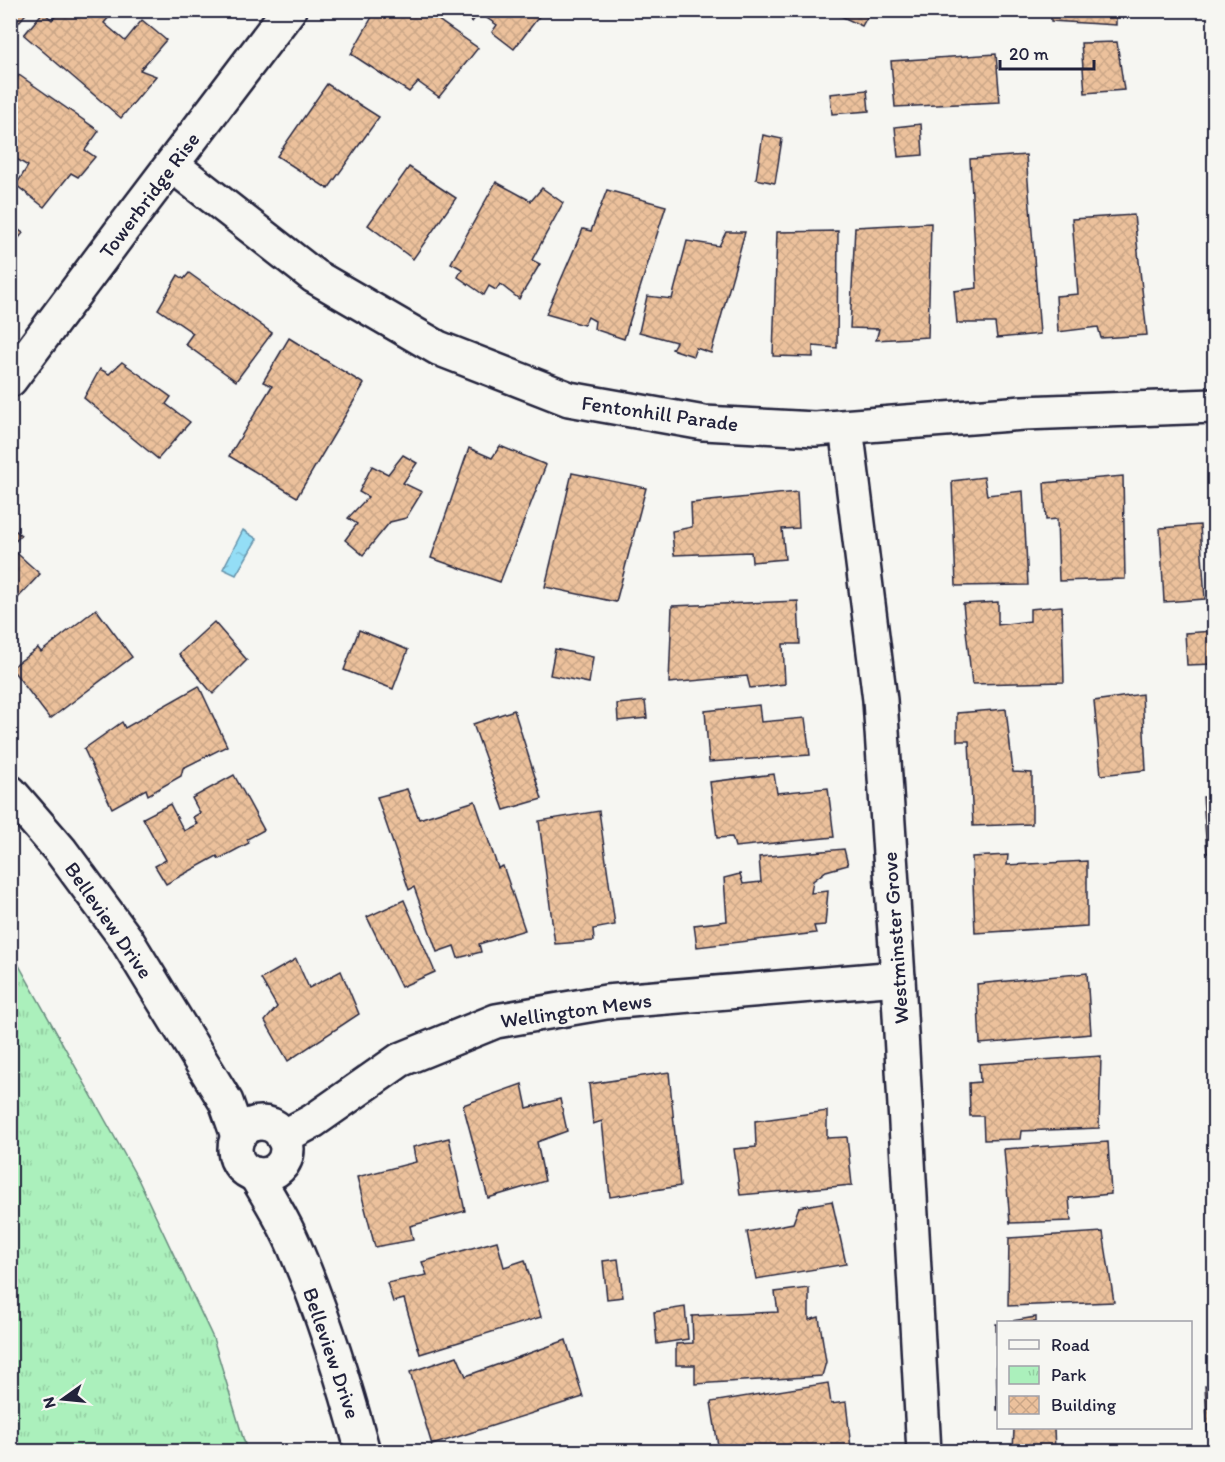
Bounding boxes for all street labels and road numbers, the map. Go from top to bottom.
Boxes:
street label: Towerbridge Rise [93,127,205,263]
street label: Fentonhill Parade [580,390,740,436]
street label: Westminster Grove [877,851,913,1025]
street label: Belleview Drive [60,857,158,983]
street label: Wellington Mews [499,987,653,1033]
street label: Belleview Drive [298,1284,366,1422]

